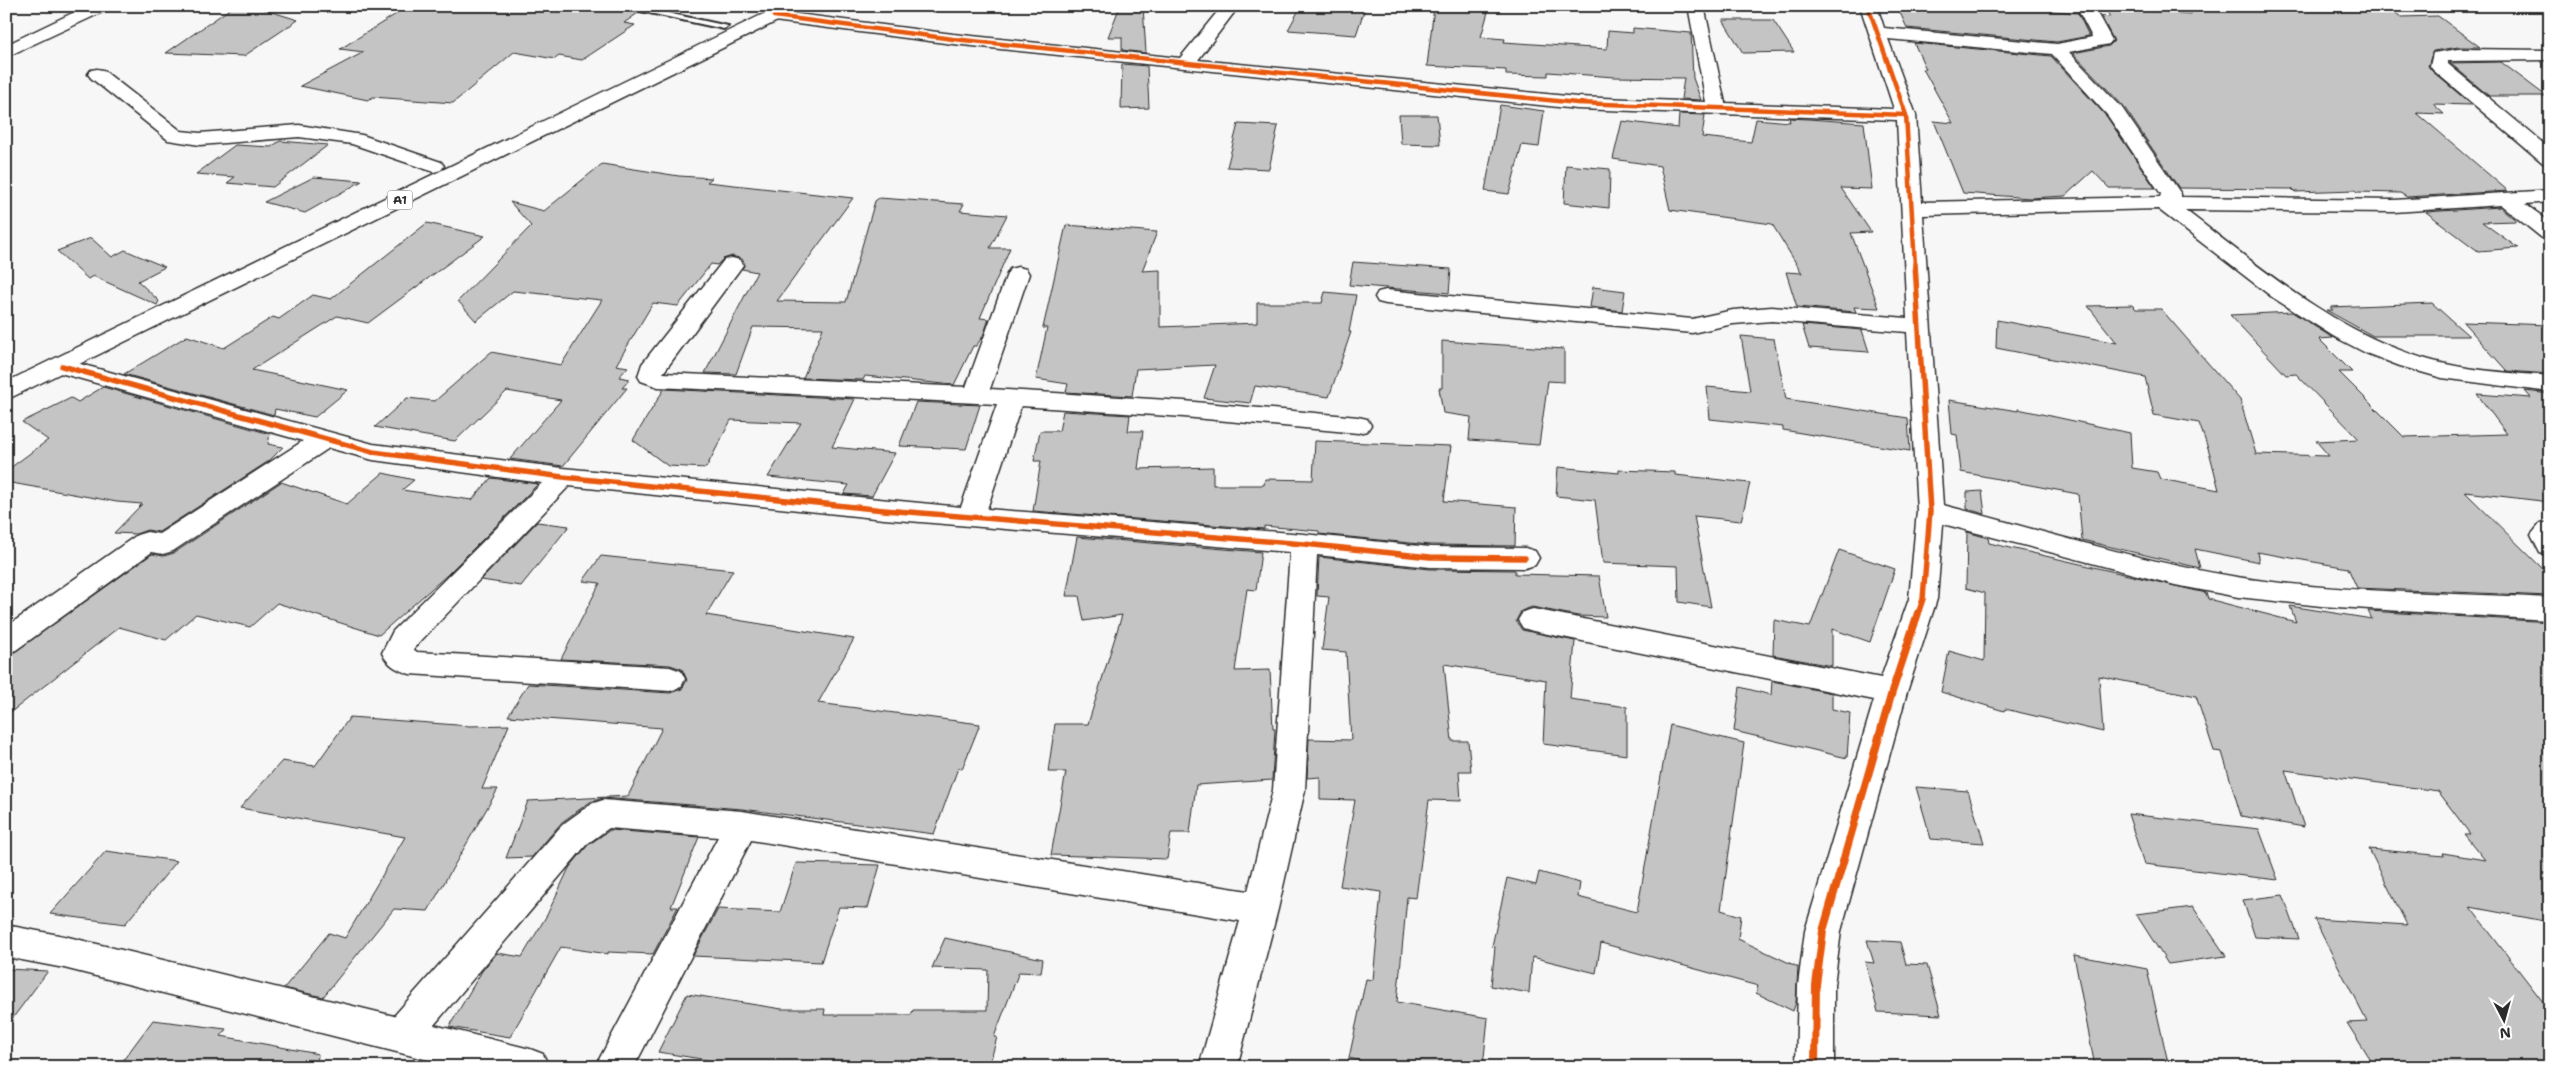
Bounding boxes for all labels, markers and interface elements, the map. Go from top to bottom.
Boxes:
road number: A1 [388,190,412,210]
north arrow [2478,996,2528,1046]
text: N [2499,1023,2512,1042]

